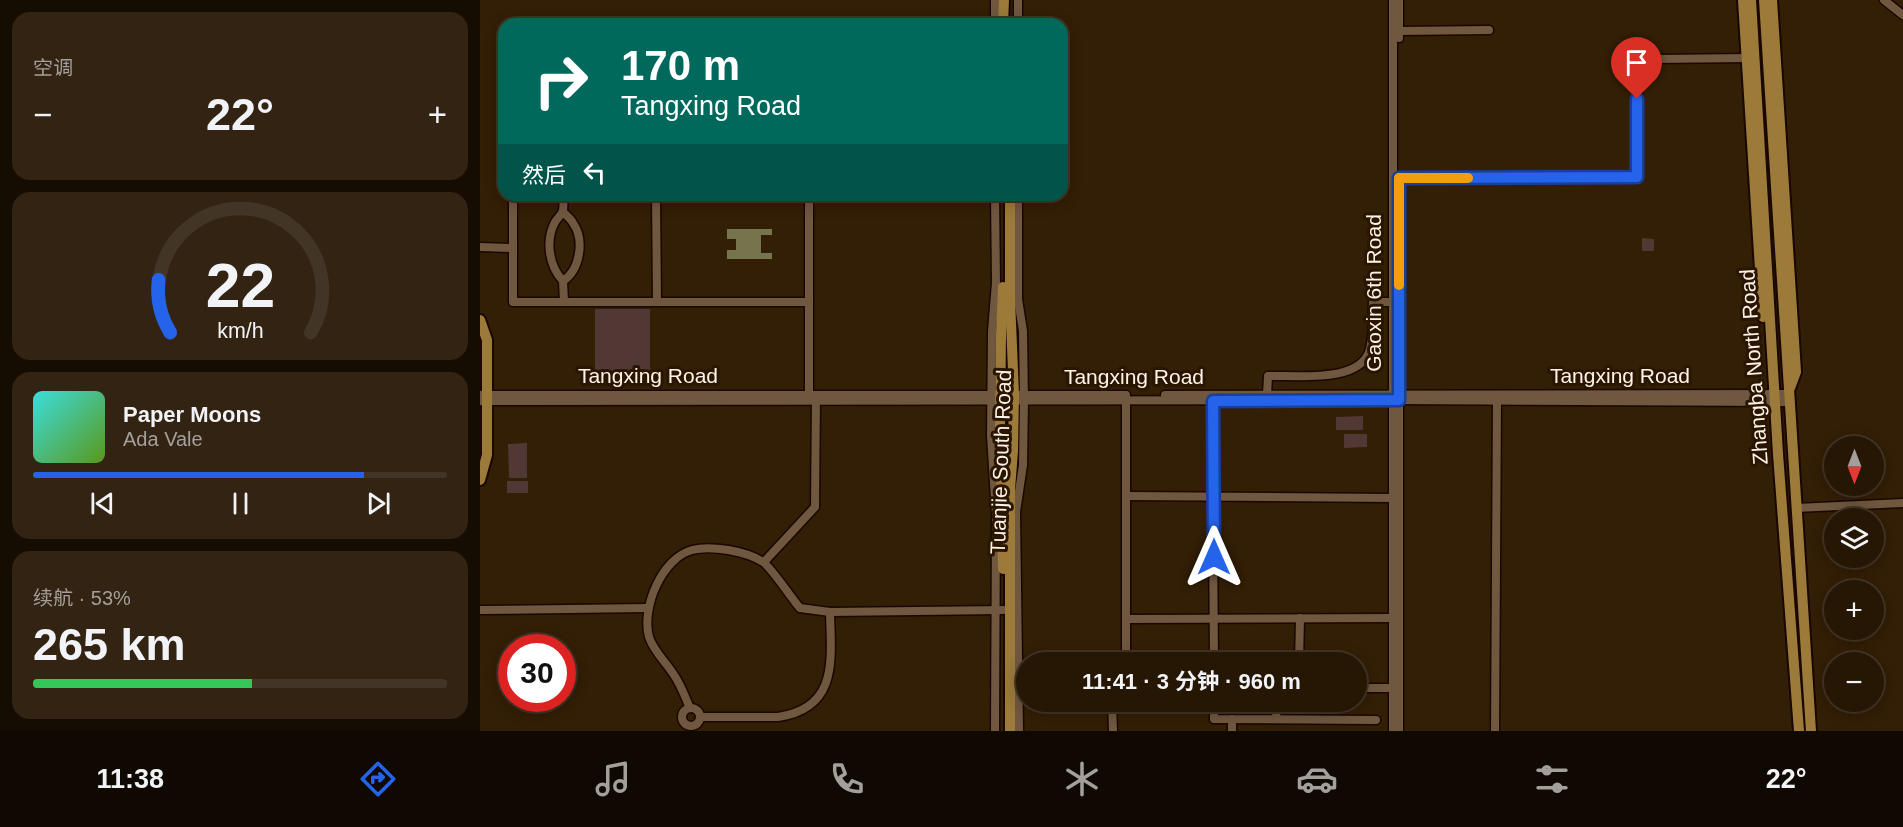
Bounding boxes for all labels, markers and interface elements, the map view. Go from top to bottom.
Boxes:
pin [1611,37,1662,99]
icon: right [522,42,600,120]
text: 170 m [621,42,740,89]
icon: arrive [1620,46,1653,79]
text: 空调 [33,57,73,79]
text: 22° [206,89,274,140]
text: Tangxing Road [621,91,801,121]
text: − [33,96,52,133]
text: + [428,96,447,133]
icon: left [578,156,611,189]
text: 然后 [522,163,566,188]
street label: Gaoxin 6th Road [1362,214,1385,372]
text: 22 [205,251,275,320]
street label: Zhangba North Road [1735,268,1772,466]
text: km/h [217,319,263,343]
street label: Tangxing Road [578,364,718,387]
street label: Tangxing Road [1550,364,1690,387]
street label: Tangxing Road [1064,365,1204,388]
street label: Tuanjie South Road [986,369,1015,555]
text: Paper Moons [123,402,261,427]
text: Ada Vale [123,428,203,450]
north arrow [1824,436,1884,496]
map controls [1824,436,1884,712]
icon: previous [86,487,119,520]
icon: pause [224,487,257,520]
icon: next [362,487,395,520]
button: layers [1824,508,1884,568]
position arrow [1182,525,1246,589]
button: + [1824,580,1884,640]
text: 续航 · 53% [33,587,131,609]
text: 265 km [33,619,186,670]
speed limit sign: 30 [498,634,576,712]
button: − [1824,652,1884,712]
text: 11:41 · 3 分钟 · 960 m [1082,669,1301,694]
icon: directions [357,758,399,800]
icon: music [592,758,634,800]
icon: phone [826,758,868,800]
icon: climate [1061,758,1103,800]
icon: car [1296,758,1338,800]
icon: filters [1531,758,1573,800]
text: 11:38 [96,764,164,794]
text: 22° [1766,764,1807,794]

